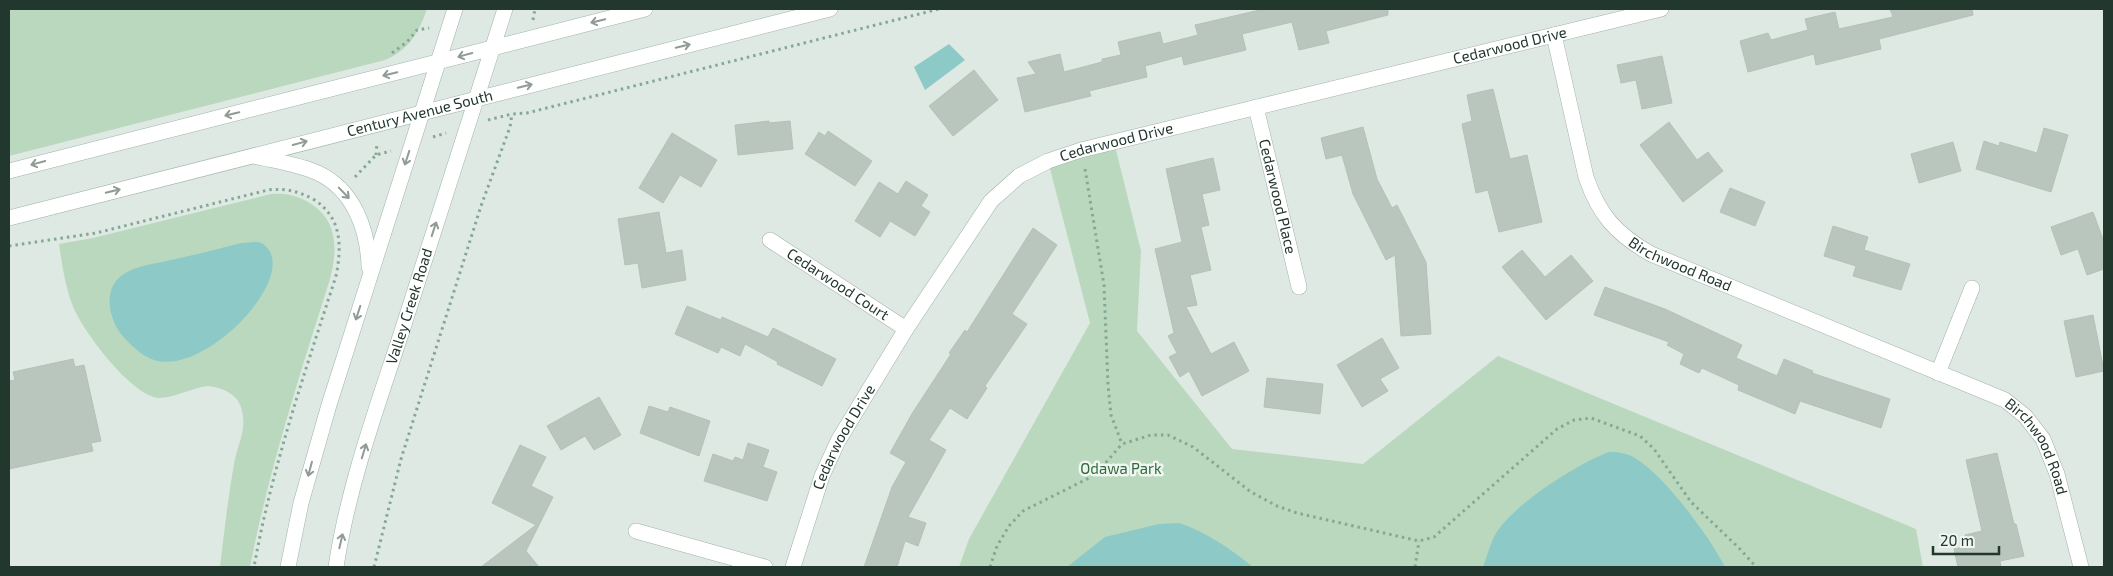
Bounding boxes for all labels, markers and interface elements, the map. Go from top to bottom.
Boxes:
one-way arrow [590,17,606,26]
street label: Cedarwood Drive [1451,22,1568,67]
one-way arrow [674,41,690,50]
one-way arrow [458,51,474,60]
one-way arrow [382,70,398,79]
one-way arrow [517,81,533,90]
street label: Century Avenue South [345,85,494,140]
one-way arrow [225,110,241,119]
street label: Cedarwood Drive [1057,118,1175,165]
street label: Cedarwood Place [1256,137,1301,256]
one-way arrow [291,138,307,147]
one-way arrow [402,150,411,166]
one-way arrow [31,159,47,168]
one-way arrow [104,186,120,195]
one-way arrow [338,187,350,200]
one-way arrow [430,222,439,238]
street label: Birchwood Road [1626,233,1735,294]
street label: Cedarwood Court [784,244,893,324]
street label: Valley Creek Road [382,246,436,366]
one-way arrow [352,305,362,321]
street label: Cedarwood Drive [808,381,878,492]
street label: Birchwood Road [2002,394,2072,496]
one-way arrow [359,443,369,459]
park label: Odawa Park [1080,459,1162,477]
one-way arrow [305,460,315,476]
scale bar [1933,524,1999,556]
text: 20 m [1940,531,1974,549]
one-way arrow [337,533,346,549]

